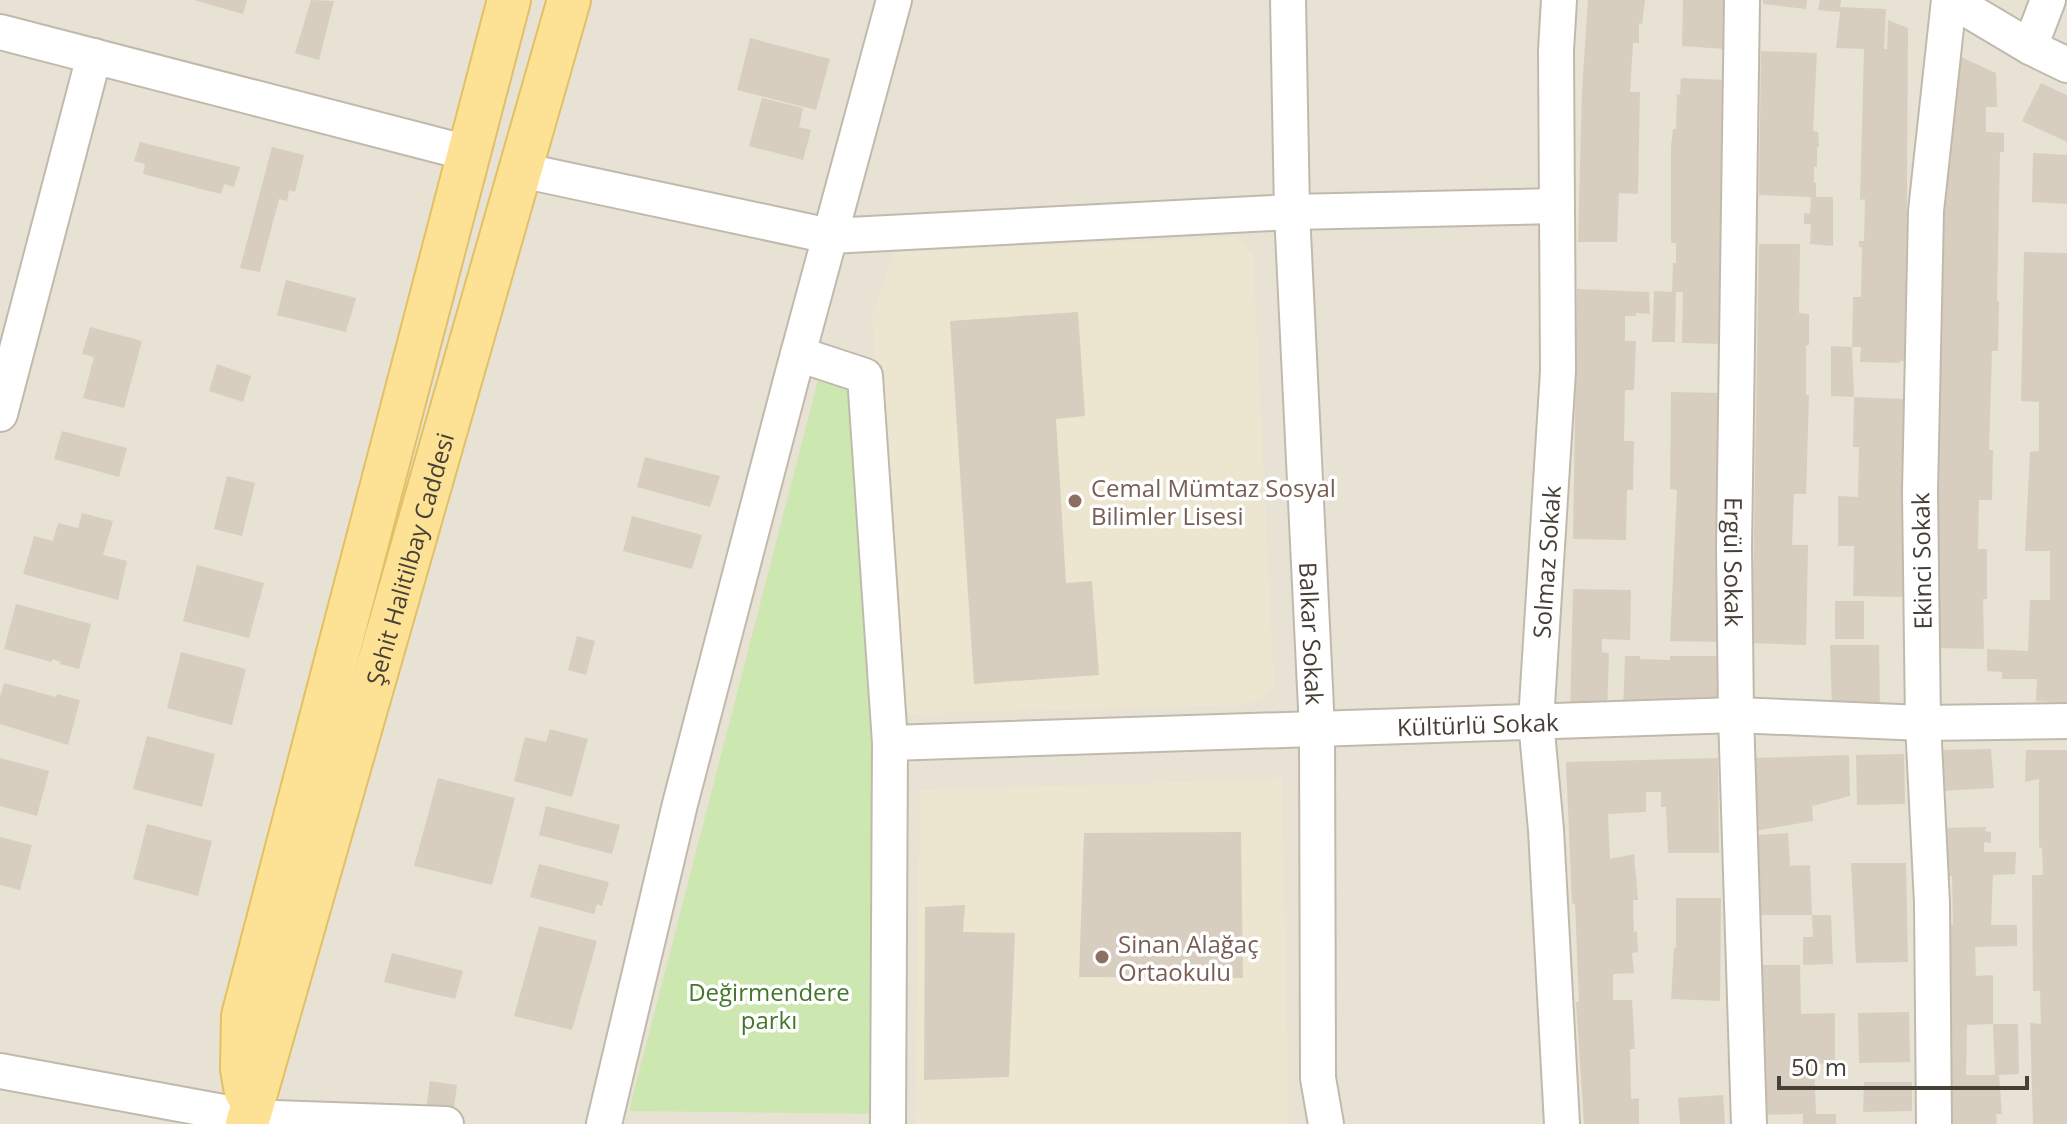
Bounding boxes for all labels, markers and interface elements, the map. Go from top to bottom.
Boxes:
street label: Şehit Halitilbay Caddesi [357,429,461,689]
place label: Cemal Mümtaz Sosyal Bilimler Lisesi [1091,471,1336,532]
street label: Solmaz Sokak [1524,484,1568,639]
marker: Cemal Mümtaz Sosyal Bilimler Lisesi [1066,492,1084,510]
street label: Ekinci Sokak [1903,492,1939,630]
street label: Ergül Sokak [1717,497,1751,627]
street label: Balkar Sokak [1292,561,1332,706]
street label: Kültürlü Sokak [1396,704,1559,743]
place label: Sinan Alağaç Ortaokulu [1118,927,1259,988]
marker: Sinan Alağaç Ortaokulu [1093,948,1111,966]
park label: Değirmendere parkı [688,975,850,1036]
scale bar [1779,1040,2027,1090]
text: 50 m [1791,1050,1847,1083]

